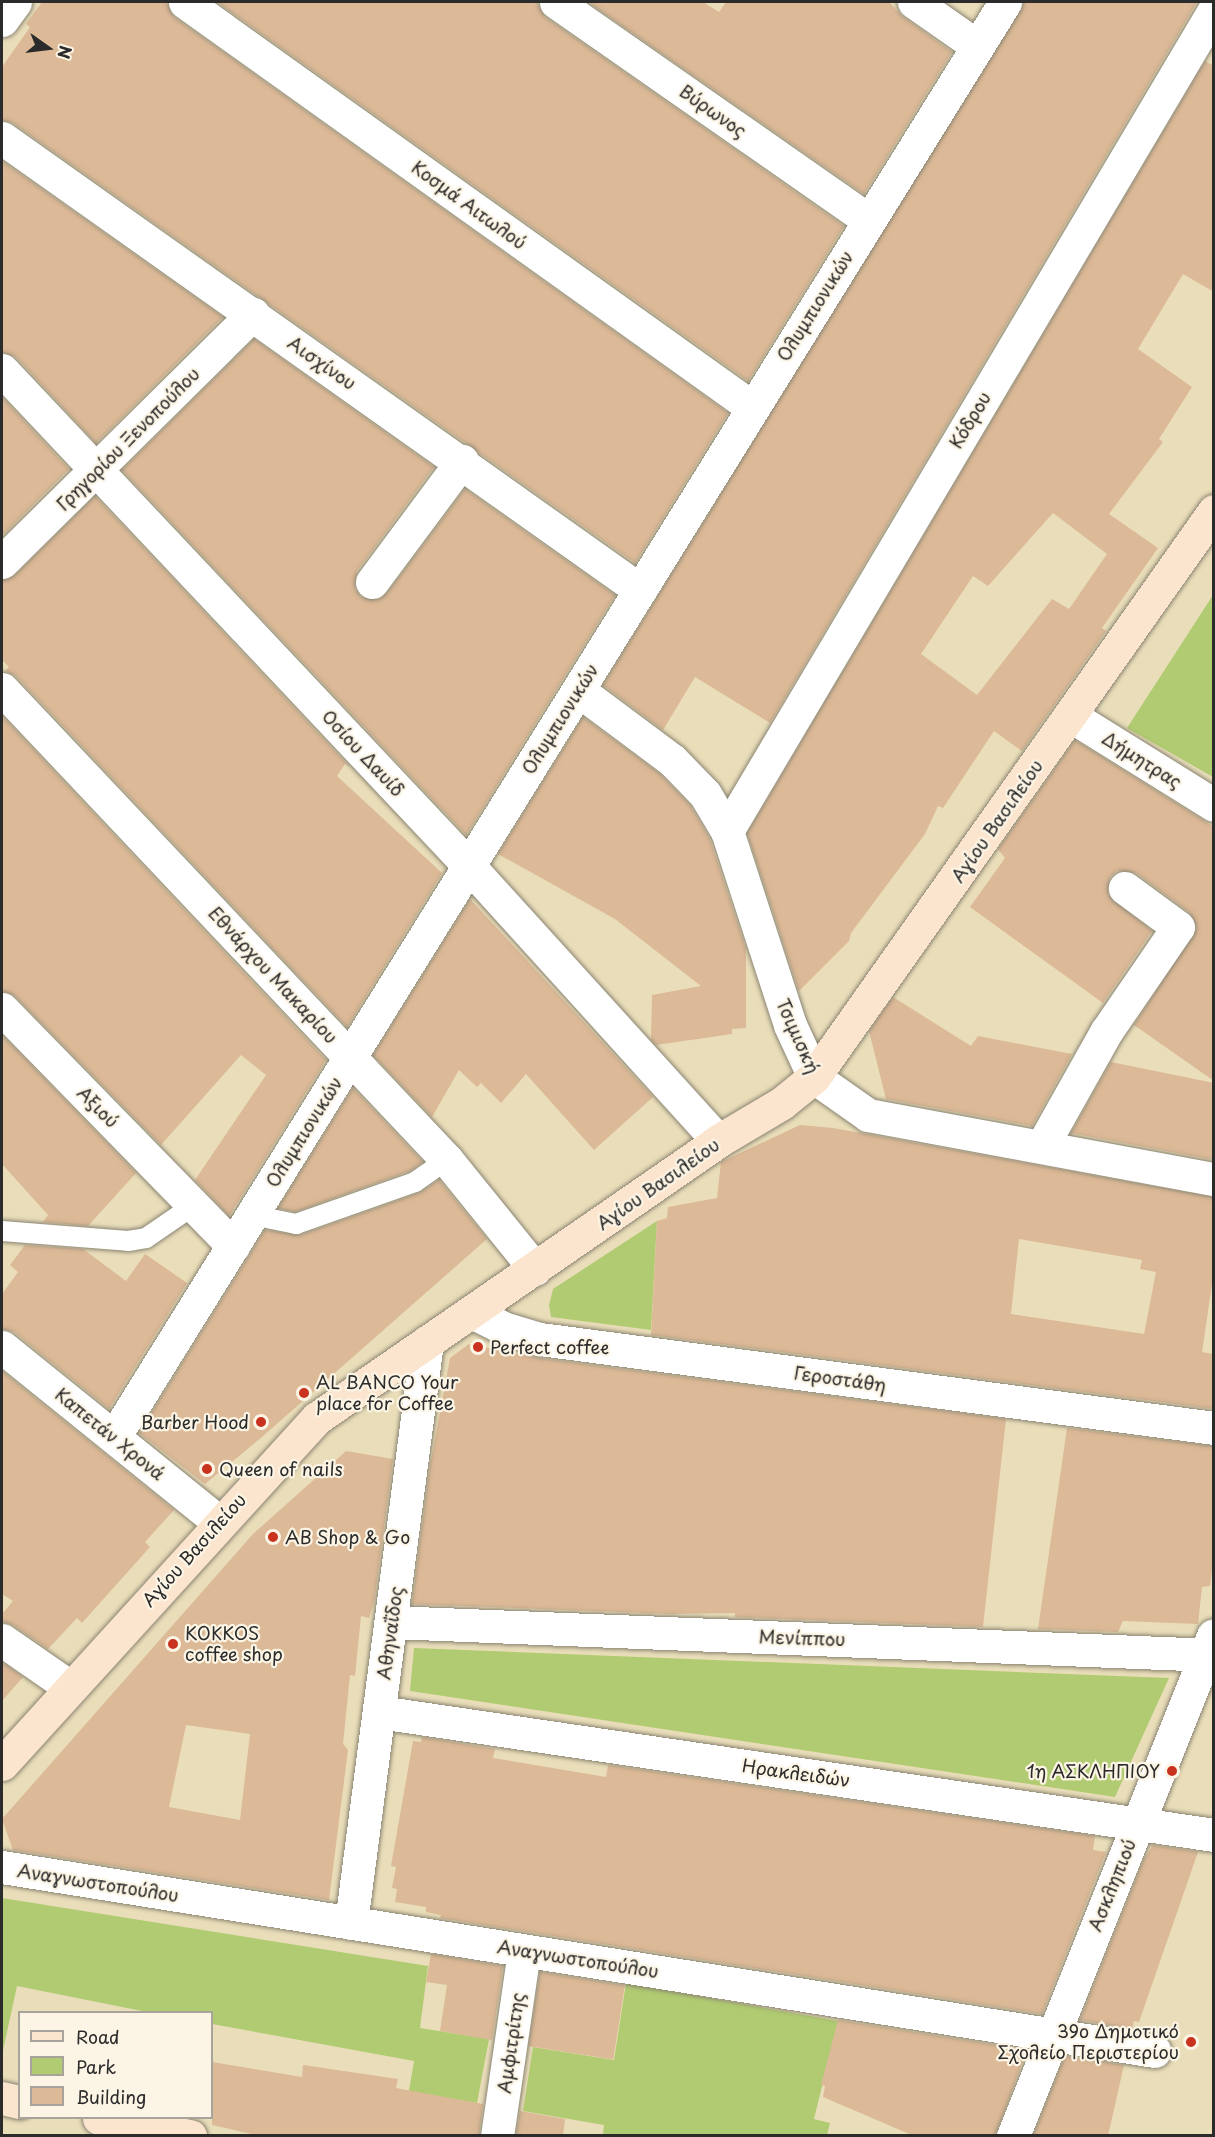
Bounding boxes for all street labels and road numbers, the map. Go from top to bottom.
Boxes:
street label: Βύρωνος [676,80,750,142]
street label: Κοσμά Αιτωλού [407,156,531,254]
street label: Ολυμπιονικών [772,247,858,365]
street label: Αισχίνου [284,332,360,394]
street label: Γρηγορίου Ξενοπούλου [52,363,204,515]
street label: Κόδρου [945,388,995,452]
street label: Ολυμπιονικών [517,660,603,778]
street label: Οσίου Δαυίδ [317,705,409,801]
street label: Δήμητρας [1098,727,1186,793]
street label: Αγίου Βασιλείου [947,755,1047,887]
street label: Εθνάρχου Μακαρίου [204,902,342,1048]
street label: Τσιμισκή [772,995,824,1077]
street label: Ολυμπιονικών [261,1073,347,1191]
street label: Αξιού [73,1082,123,1132]
street label: Αγίου Βασιλείου [592,1134,724,1234]
street label: Γεροστάθη [793,1362,887,1396]
street label: Καπετάν Χρονά [51,1383,169,1485]
street label: Αγίου Βασιλείου [137,1489,251,1611]
street label: Αθηναΐδος [373,1585,407,1681]
street label: Μενίππου [758,1626,846,1650]
street label: Ηρακλειδών [741,1755,851,1791]
street label: Ασκληπιού [1084,1836,1140,1934]
street label: Αναγνωστοπούλου [16,1860,180,1906]
street label: Αναγνωστοπούλου [496,1936,660,1982]
street label: Αμφιτρίτης [493,1991,529,2095]

